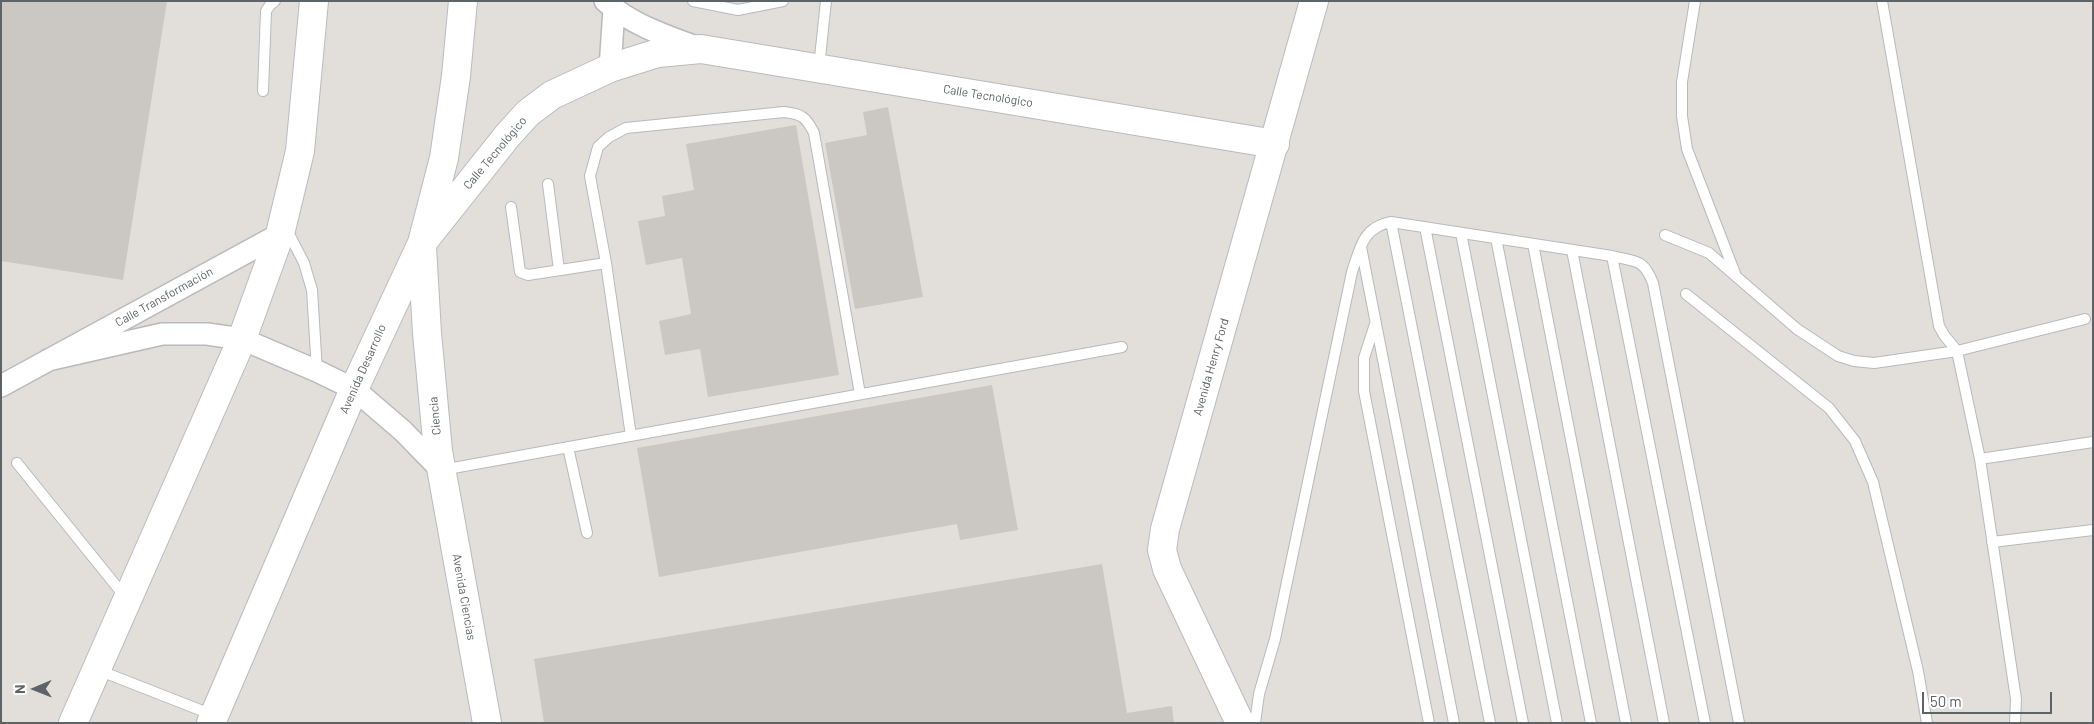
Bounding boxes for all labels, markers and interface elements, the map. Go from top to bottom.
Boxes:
street label: Calle Tecnológico [942,82,1034,110]
street label: Calle Tecnológico [460,114,530,192]
street label: Calle Transformación [113,264,215,330]
street label: Avenida Henry Ford [1190,317,1232,417]
street label: Avenida Desarrollo [337,322,389,416]
street label: Ciencia [426,396,444,436]
street label: Avenida Ciencias [449,553,479,641]
north arrow [10,664,60,714]
scale bar [1924,682,2054,714]
text: N [11,684,28,694]
text: 50 m [1930,692,1962,710]

